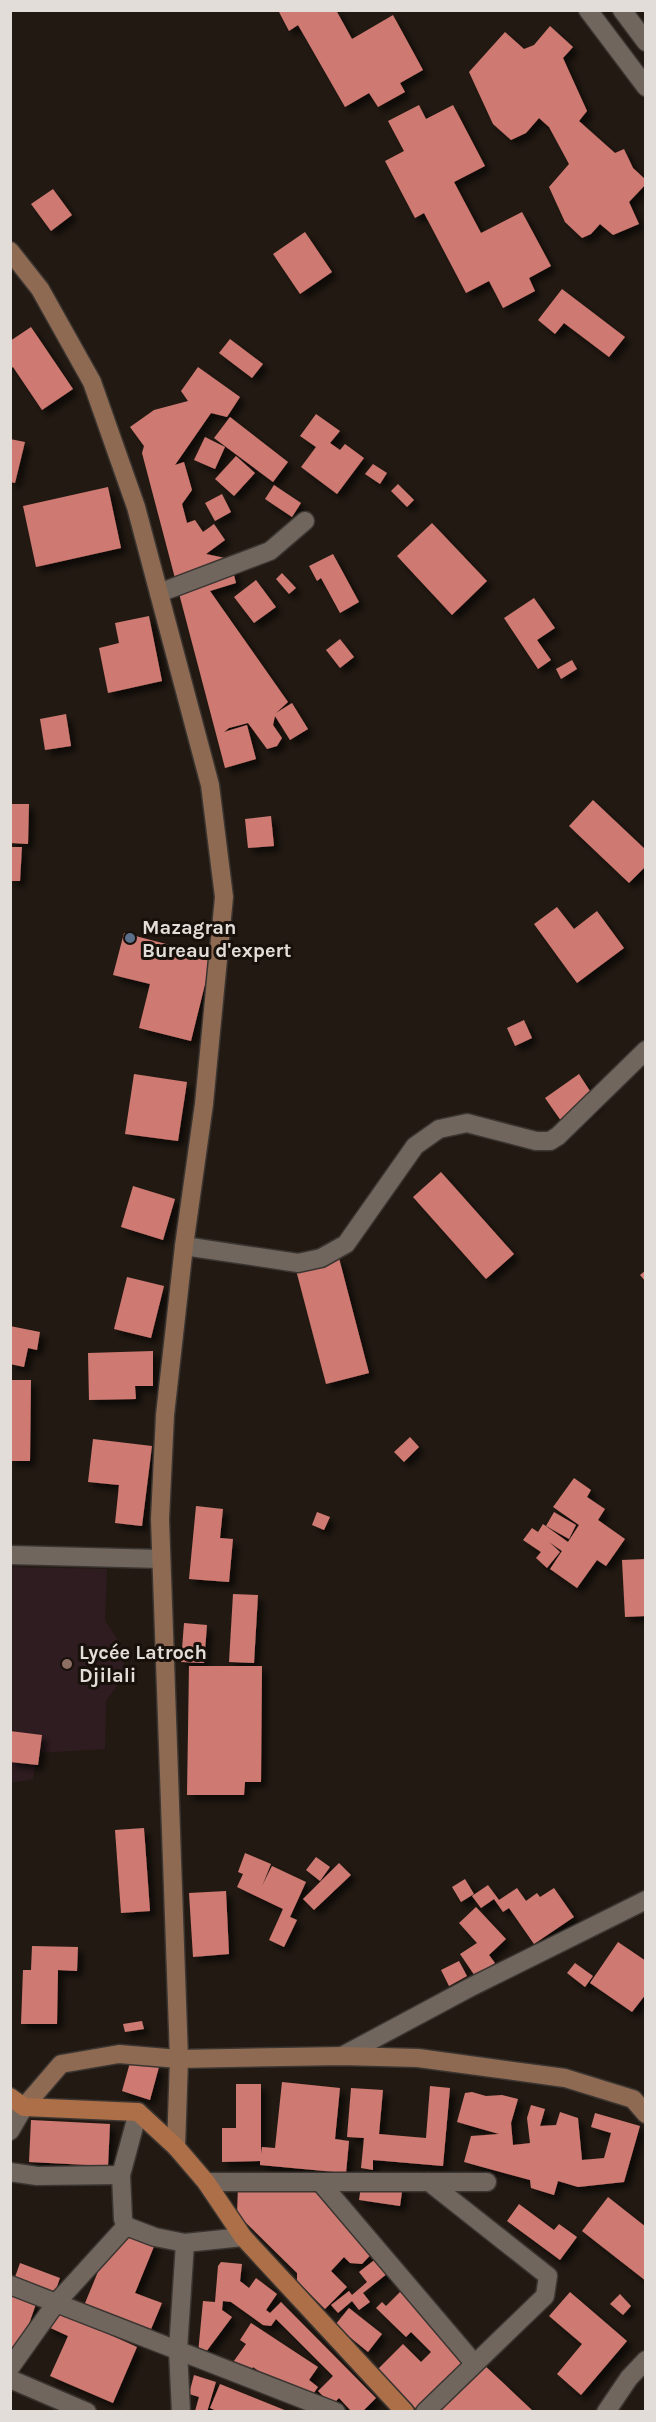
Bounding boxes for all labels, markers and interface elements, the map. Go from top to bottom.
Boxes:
place label: Mazagran Bureau d'expert [142,916,291,962]
marker: Mazagran Bureau d'expert [123,931,137,945]
place label: Lycée Latroch Djilali [79,1641,207,1687]
marker: Lycée Latroch Djilali [60,1657,74,1671]

